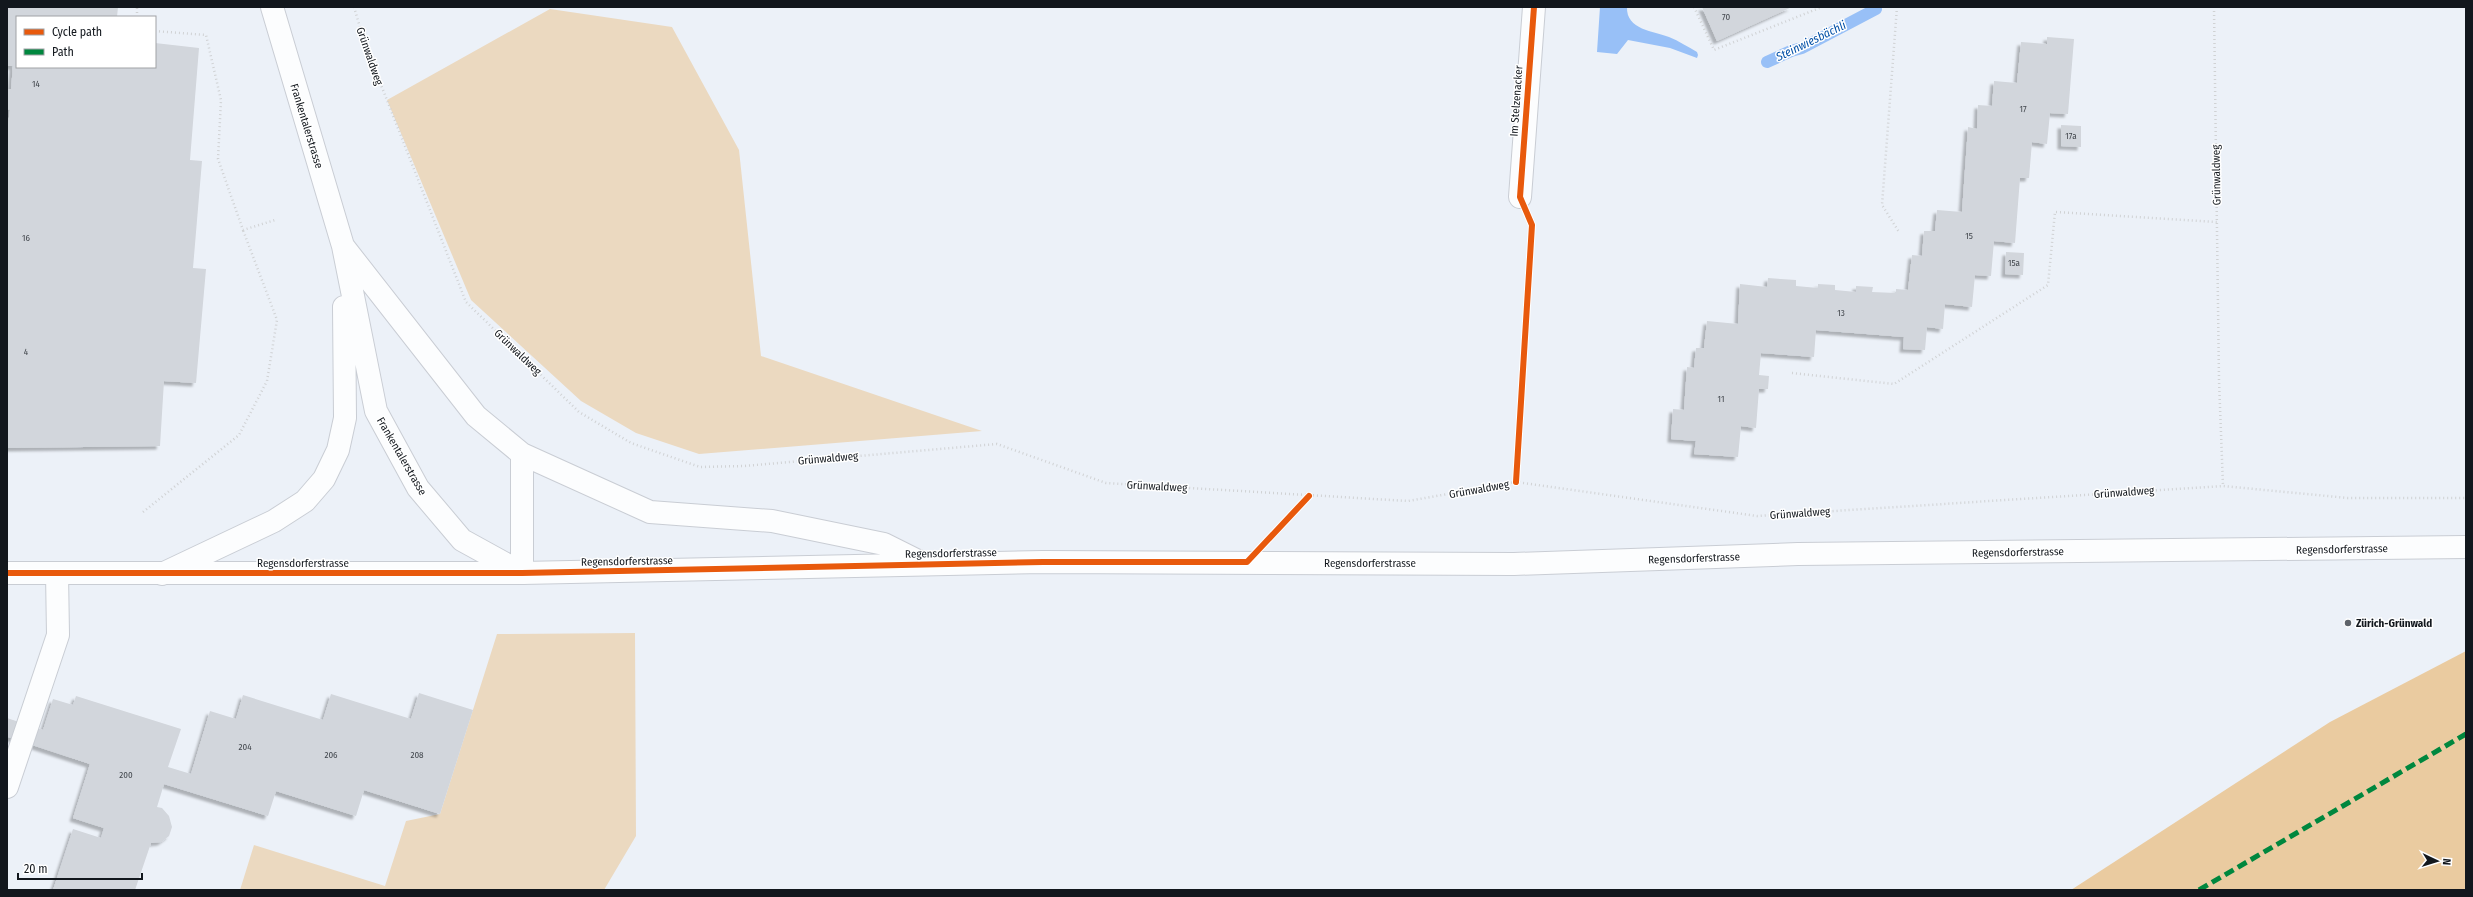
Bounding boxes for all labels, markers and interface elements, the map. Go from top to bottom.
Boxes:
house number: 70 [1722,12,1730,22]
legend [16,16,156,68]
water label: Steinwiesbächli [1773,18,1848,64]
text: Cycle path [52,25,102,39]
street label: Grünwaldweg [354,25,386,88]
text: Path [52,45,74,59]
street label: Im Stelzenacker [1508,65,1525,137]
house number: 14 [32,79,41,89]
street label: Frankentalerstrasse [287,82,326,170]
house number: 17 [2019,104,2027,114]
house number: 17a [2065,131,2077,141]
street label: Grünwaldweg [2209,144,2224,205]
house number: 15 [1965,231,1973,241]
house number: 16 [22,233,31,243]
house number: 15a [2008,258,2021,268]
house number: 13 [1837,308,1845,318]
street label: Grünwaldweg [491,327,545,379]
house number: 4 [24,347,29,357]
house number: 11 [1718,394,1724,404]
street label: Frankentalerstrasse [374,415,429,498]
street label: Grünwaldweg [797,449,860,468]
street label: Grünwaldweg [1126,478,1188,495]
street label: Grünwaldweg [1448,478,1511,501]
street label: Grünwaldweg [2093,484,2156,501]
street label: Grünwaldweg [1769,505,1832,522]
street label: Regensdorferstrasse [2296,542,2388,557]
street label: Regensdorferstrasse [1972,545,2064,560]
street label: Regensdorferstrasse [905,546,997,561]
street label: Regensdorferstrasse [1648,550,1740,567]
street label: Regensdorferstrasse [581,554,673,569]
street label: Regensdorferstrasse [257,557,349,570]
street label: Regensdorferstrasse [1324,557,1416,570]
place label: Zürich-Grünwald [2356,617,2432,630]
marker: Zürich-Grünwald [2343,618,2353,628]
house number: 204 [238,742,252,752]
house number: 206 [324,750,338,760]
house number: 208 [410,750,424,760]
house number: 200 [119,770,133,780]
north arrow [2417,841,2457,881]
scale bar [18,855,142,881]
text: N [2440,858,2453,865]
text: 20 m [24,862,48,876]

